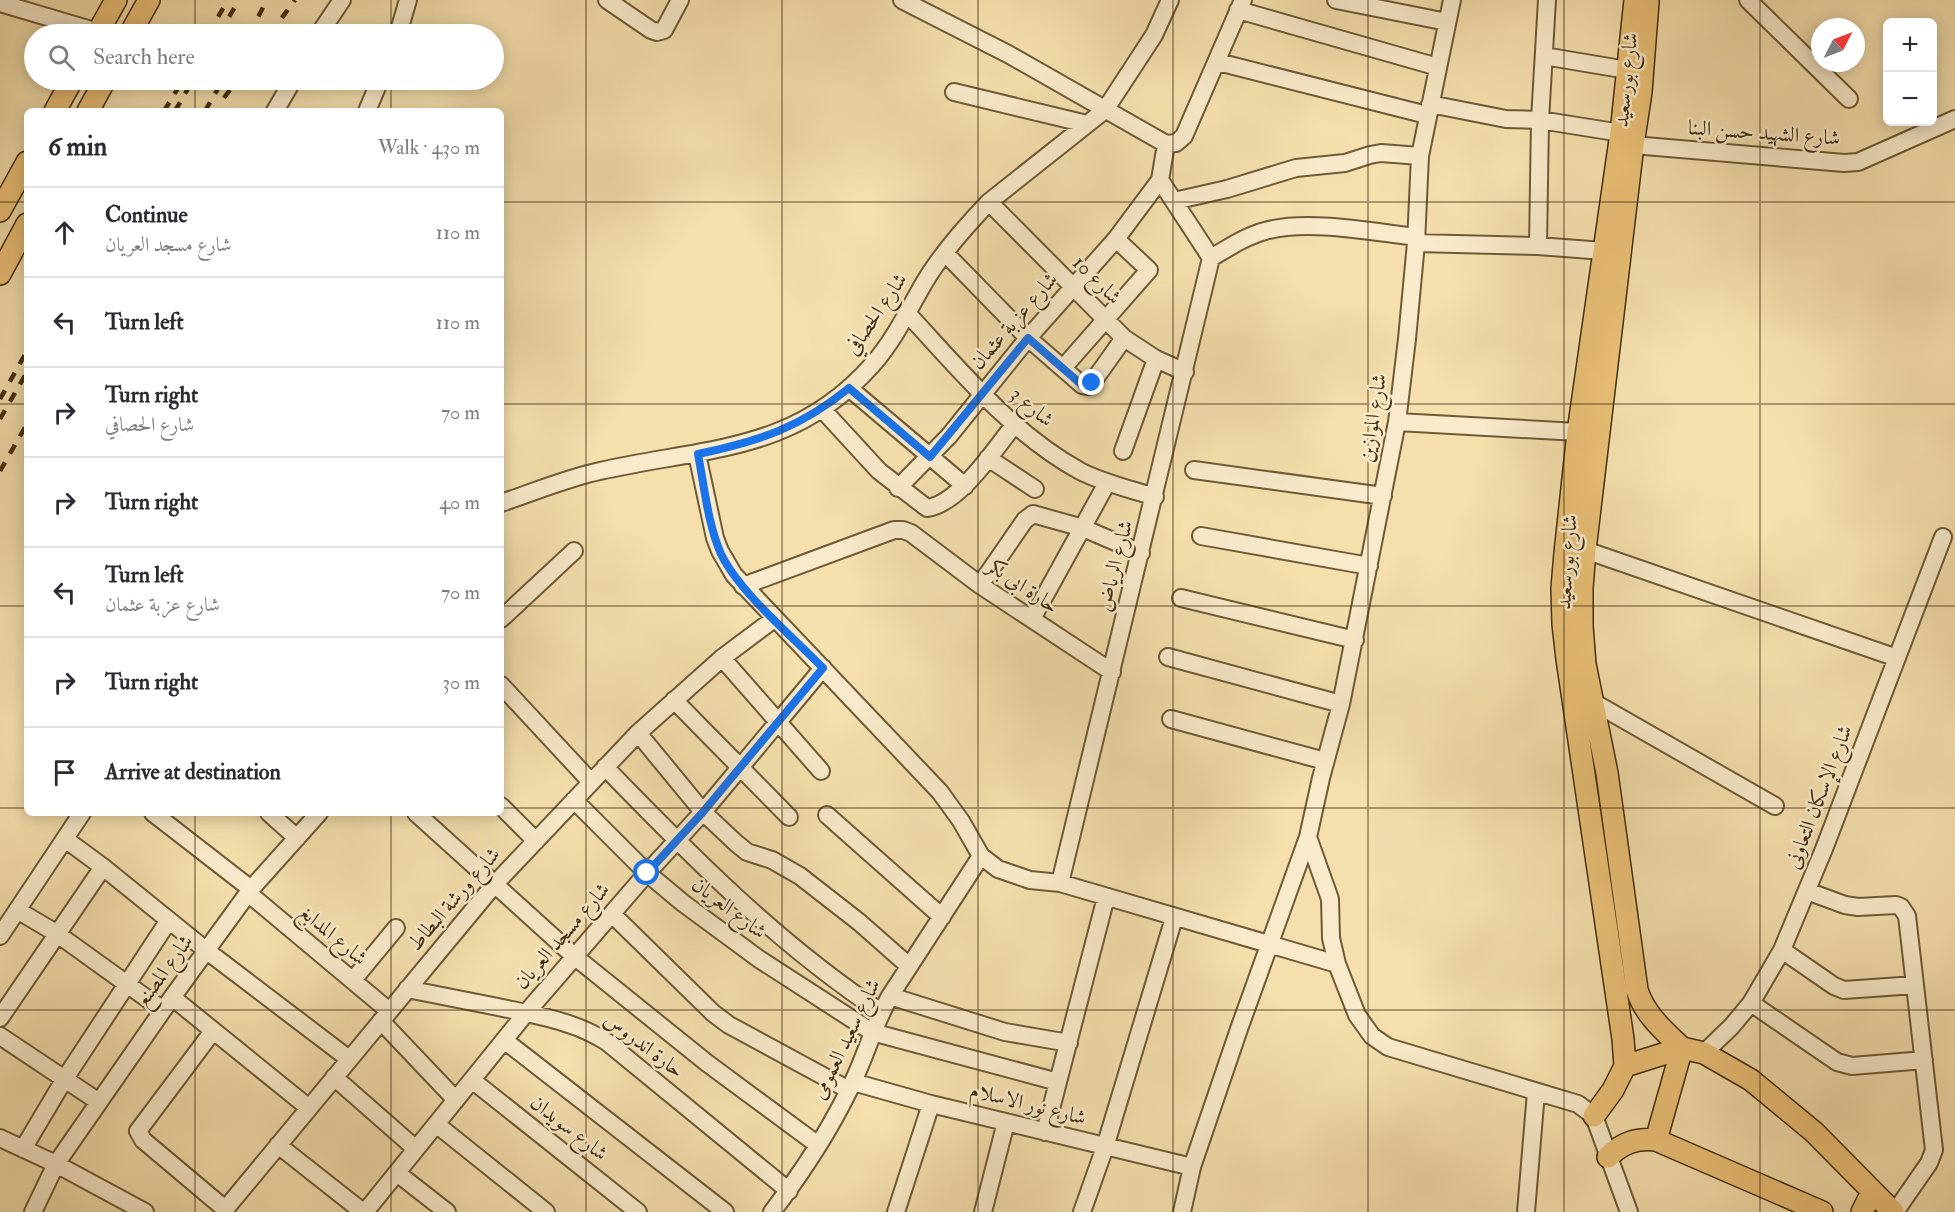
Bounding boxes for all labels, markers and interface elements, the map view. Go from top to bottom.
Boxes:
north arrow [1811,18,1865,72]
map controls [1883,18,1937,126]
button: + [1883,18,1937,72]
search box [24,24,504,90]
street label: شارع بورسعيد [1608,31,1648,129]
icon: search [45,41,78,74]
text: Search here [93,43,195,71]
button: − [1883,72,1937,126]
street label: شارع الشهيد حسن البنا [1687,114,1841,156]
text: 6 min [48,131,107,163]
text: Walk · 430 m [378,135,480,160]
text: Continue [105,201,188,229]
icon: ahead [48,216,81,249]
text: 110 m [436,220,480,245]
text: شارع مسجد العريان [105,232,232,257]
street label: شارع 10 [1064,250,1127,313]
street label: شارع عزبة عثمان [964,267,1067,378]
street label: شارع الحصافي [839,268,917,363]
icon: left [48,306,81,339]
text: Turn left [105,308,184,336]
text: 110 m [436,310,480,335]
route end [1078,369,1104,395]
street label: شارع الموازين [1353,372,1397,465]
text: Turn right [105,381,198,409]
street label: شارع 3 [1002,381,1059,436]
icon: right [48,396,81,429]
text: 70 m [441,400,480,425]
text: شارع الحصافي [105,412,194,437]
icon: right [48,486,81,519]
text: Turn right [105,488,198,516]
text: 40 m [439,490,480,515]
street label: شارع بورسعيد [1550,514,1588,611]
street label: شارع الرياض [1091,518,1143,615]
street label: حارة ابى بكر [980,551,1064,620]
text: Turn left [105,561,184,589]
icon: left [48,576,81,609]
text: 70 m [441,580,480,605]
text: شارع عزبة عثمان [105,592,220,617]
icon: right [48,666,81,699]
text: Turn right [105,668,198,696]
text: 30 m [442,670,480,695]
street label: شارع الإسكان التعاونى [1779,721,1863,874]
icon: arrive [48,756,81,789]
text: Arrive at destination [105,758,281,786]
street label: شارع ورشة البطاط [402,842,509,959]
route start [633,859,659,885]
street label: شارع العريان [684,871,772,948]
street label: شارع مسجد العريان [508,877,619,998]
street label: شارع المدابغ [290,898,373,975]
street label: شارع المصنع [129,929,204,1016]
street label: شارع سعيد العمومى [805,974,890,1106]
street label: حارة اندروس [598,1006,690,1084]
street label: شارع نور الاسلام [966,1077,1089,1135]
street label: شارع سويدان [522,1089,614,1170]

